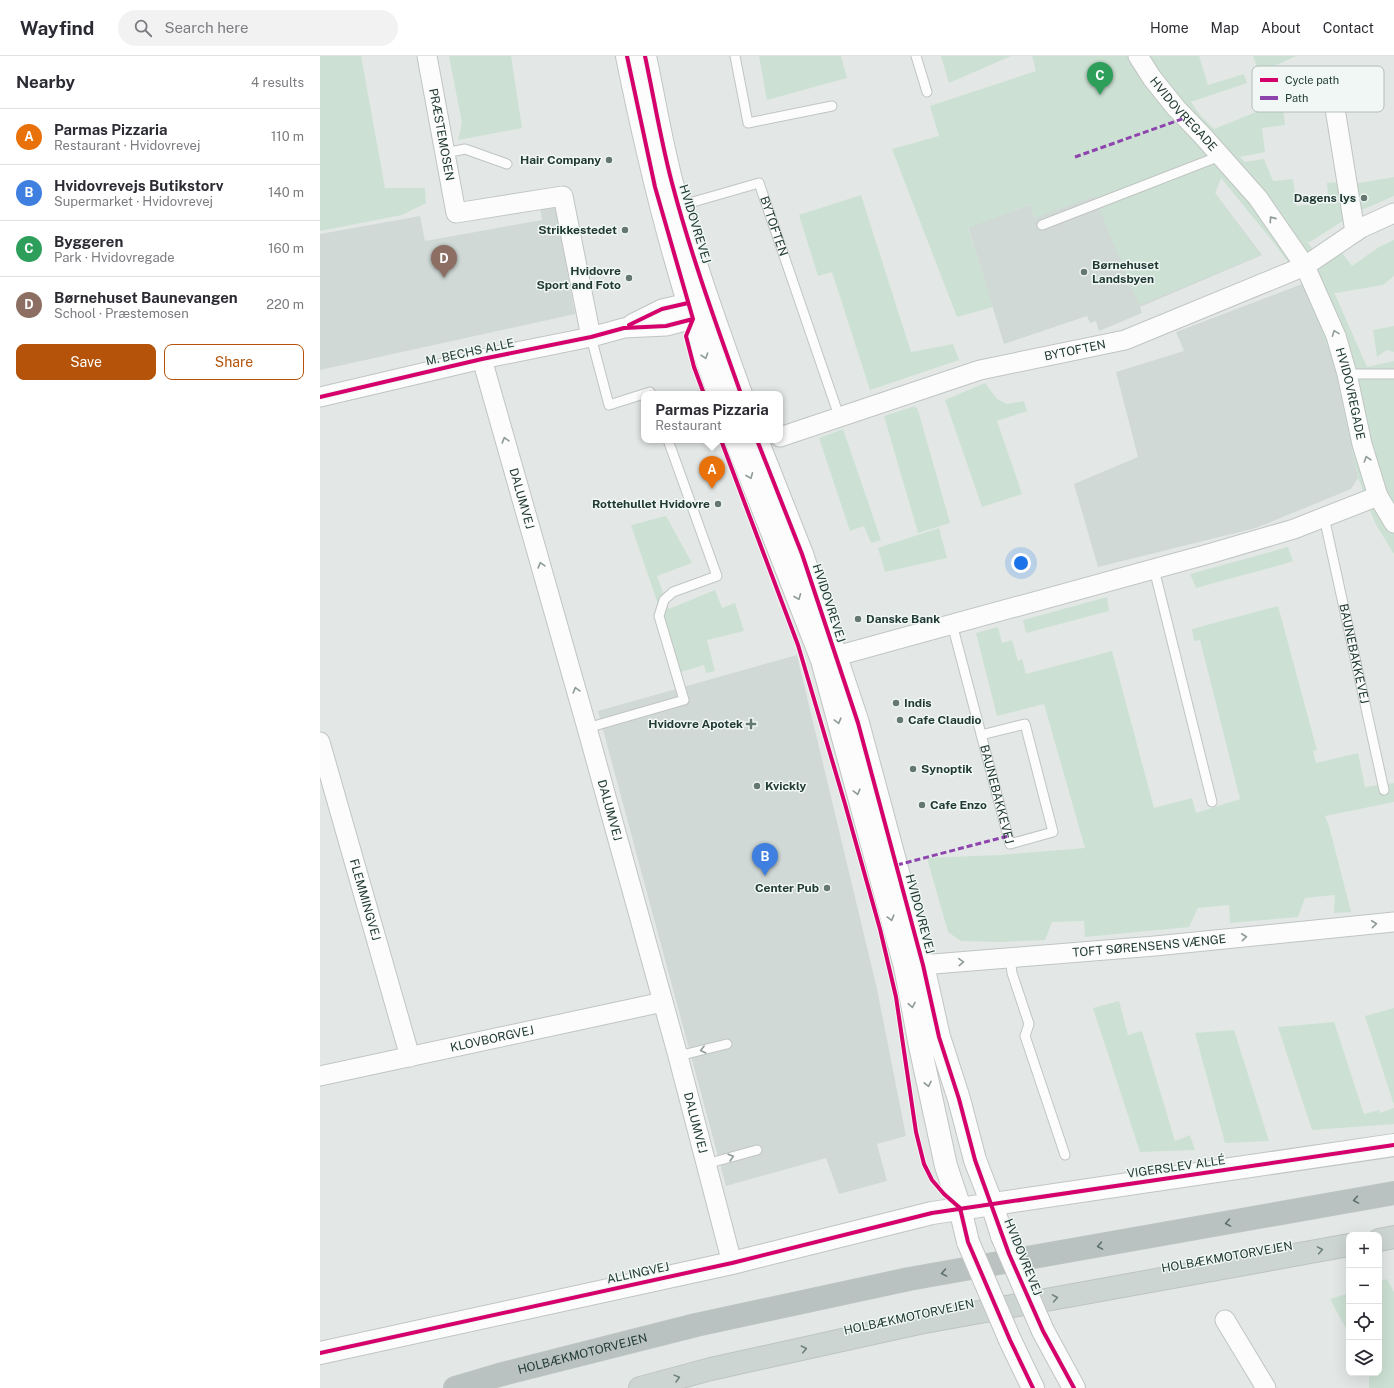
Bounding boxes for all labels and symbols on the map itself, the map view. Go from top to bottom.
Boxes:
pin: C [1087,62,1113,95]
legend [1252,66,1384,112]
street label: HVIDOVREGADE [1147,74,1220,154]
text: Cycle path [1285,74,1339,86]
street label: PRÆSTEMOSEN [426,87,457,182]
text: Path [1285,92,1308,104]
place label: Hair Company [520,153,601,167]
marker: Hair Company [604,155,614,165]
street label: HVIDOVREVEJ [676,183,714,265]
place label: Dagens lys [1294,191,1356,205]
marker: Dagens lys [1359,193,1369,203]
street label: BYTOFTEN [757,195,791,258]
one-way arrow [1270,217,1277,224]
place label: Strikkestedet [538,223,617,237]
marker: Strikkestedet [620,225,630,235]
pin: D [431,245,457,278]
place label: Børnehuset Landsbyen [1092,258,1159,286]
place label: Hvidovre Sport and Foto [536,264,621,292]
marker: Børnehuset Landsbyen [1079,267,1089,277]
marker: Hvidovre Sport and Foto [624,273,634,283]
one-way arrow [1331,329,1339,336]
street label: M. BECHS ALLE [425,336,515,368]
street label: BYTOFTEN [1043,337,1107,364]
street label: HVIDOVREGADE [1333,346,1368,441]
one-way arrow [700,353,709,360]
one-way arrow [501,437,510,444]
one-way arrow [1363,455,1372,462]
pin: A [699,456,725,489]
street label: DALUMVEJ [506,466,537,531]
one-way arrow [745,473,753,480]
place label: Rottehullet Hvidovre [592,497,710,511]
marker: Rottehullet Hvidovre [713,499,723,509]
your location [1011,553,1031,573]
one-way arrow [537,562,546,569]
street label: HVIDOVREVEJ [810,562,848,644]
one-way arrow [793,594,801,601]
street label: BAUNEBAKKEVEJ [1336,602,1372,705]
place label: Danske Bank [866,612,940,626]
marker: Danske Bank [853,614,863,624]
one-way arrow [572,687,581,694]
place label: Indis [904,696,932,710]
marker: Indis [891,698,901,708]
place label: Cafe Claudio [908,713,981,727]
marker: Cafe Claudio [895,715,905,725]
place label: Hvidovre Apotek [648,717,743,731]
one-way arrow [833,717,842,724]
marker: Hvidovre Apotek [746,719,756,729]
street label: BAUNEBAKKEVEJ [977,743,1017,845]
place label: Synoptik [921,762,972,776]
marker: Synoptik [908,764,918,774]
street label: DALUMVEJ [595,778,625,842]
place label: Kvickly [765,779,807,793]
marker: Kvickly [752,781,762,791]
one-way arrow [852,789,861,796]
place label: Cafe Enzo [930,798,987,812]
marker: Cafe Enzo [917,800,927,810]
pin: B [752,843,778,876]
street label: FLEMMINGVEJ [347,857,383,942]
street label: HVIDOVREVEJ [903,873,937,955]
place label: Center Pub [755,881,819,895]
marker: Center Pub [822,883,832,893]
one-way arrow [886,914,895,921]
one-way arrow [1371,920,1377,929]
street label: TOFT SØRENSENS VÆNGE [1072,932,1227,960]
one-way arrow [1241,933,1247,942]
one-way arrow [958,958,965,967]
one-way arrow [908,1002,916,1008]
street label: KLOVBORGVEJ [449,1023,535,1055]
one-way arrow [699,1045,706,1054]
one-way arrow [924,1080,932,1087]
street label: DALUMVEJ [681,1091,710,1155]
one-way arrow [728,1153,735,1162]
street label: VIGERSLEV ALLÉ [1126,1153,1226,1181]
one-way arrow [1353,1195,1359,1204]
street label: HVIDOVREVEJ [1001,1217,1045,1297]
one-way arrow [1225,1218,1231,1227]
street label: HOLBÆKMOTORVEJEN [1160,1239,1294,1275]
one-way arrow [1097,1241,1103,1249]
one-way arrow [1317,1246,1324,1255]
street label: ALLINGVEJ [605,1260,671,1286]
one-way arrow [941,1268,947,1277]
one-way arrow [1052,1295,1058,1303]
street label: HOLBÆKMOTORVEJEN [842,1296,976,1338]
street label: HOLBÆKMOTORVEJEN [516,1331,649,1377]
one-way arrow [801,1345,807,1353]
one-way arrow [674,1374,681,1383]

